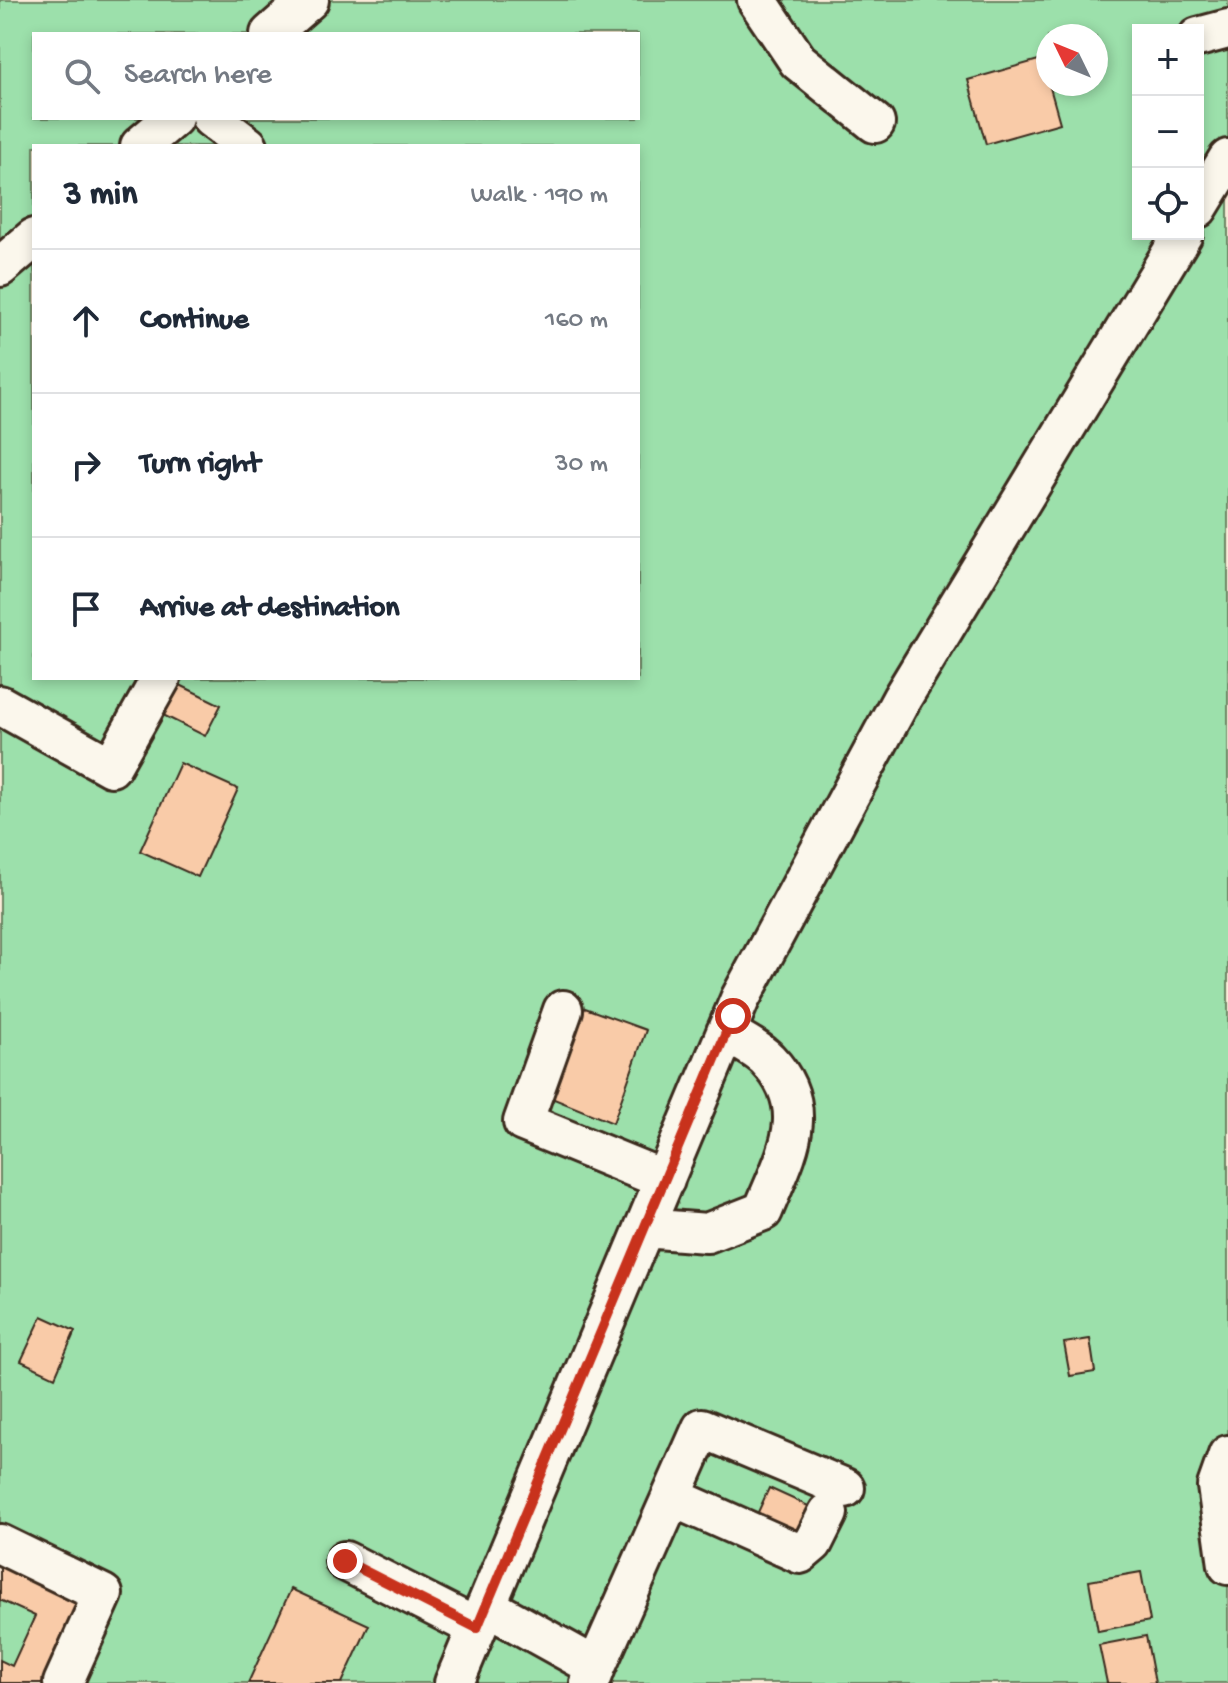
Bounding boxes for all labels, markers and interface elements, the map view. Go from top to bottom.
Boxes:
north arrow [1036,24,1108,96]
map controls [1132,24,1204,240]
button: + [1132,24,1204,96]
search box [32,32,640,120]
icon: search [60,54,104,98]
text: Search here [124,59,272,94]
button: − [1132,96,1204,168]
button: locate [1132,168,1204,240]
text: 3 min [64,176,137,216]
text: Walk · 190 m [471,181,608,212]
icon: ahead [64,299,108,343]
text: Continue [140,304,249,339]
text: 160 m [545,306,608,337]
icon: right [64,443,108,487]
text: Turn right [140,448,260,483]
text: 30 m [555,450,608,481]
icon: arrive [64,587,108,631]
text: Arrive at destination [140,592,400,627]
route start [715,998,751,1034]
route end [327,1543,363,1579]

